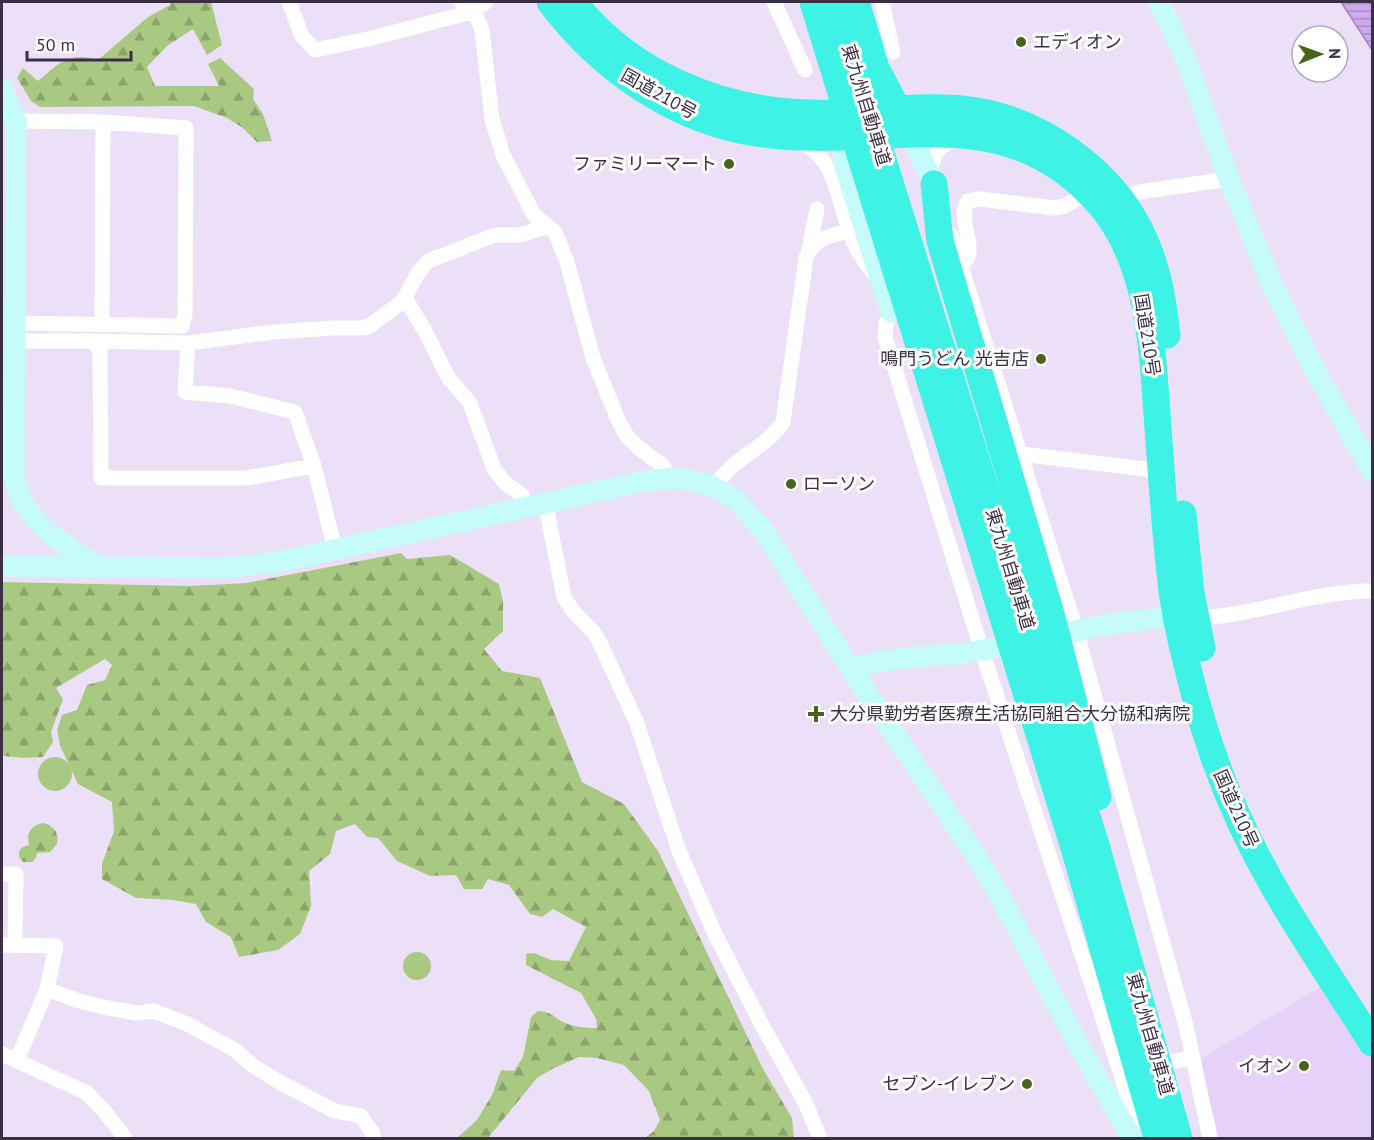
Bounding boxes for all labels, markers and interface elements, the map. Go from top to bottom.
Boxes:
scale bar [27,24,130,62]
north arrow [1290,24,1350,84]
place label: エディオン [1033,30,1122,53]
text: 50 m [36,33,75,56]
marker: エディオン [1014,35,1028,49]
street label: 東九州自動車道 [837,41,896,168]
text: N [1325,48,1345,59]
street label: 国道210号 [617,63,701,124]
place label: ファミリーマート [573,152,717,175]
marker: ファミリーマート [722,157,736,171]
street label: 国道210号 [1130,292,1165,378]
place label: 鳴門うどん 光吉店 [880,347,1029,370]
marker: 鳴門うどん 光吉店 [1034,352,1048,366]
place label: ローソン [803,472,875,495]
marker: ローソン [784,477,798,491]
street label: 東九州自動車道 [981,505,1040,632]
place label: 大分県勤労者医療生活協同組合大分協和病院 [830,702,1190,725]
marker: 大分県勤労者医療生活協同組合大分協和病院 [807,705,825,723]
street label: 国道210号 [1209,766,1264,852]
street label: 東九州自動車道 [1122,970,1179,1098]
place label: イオン [1238,1054,1292,1077]
marker: イオン [1297,1059,1311,1073]
place label: セブン-イレブン [883,1072,1015,1095]
marker: セブン-イレブン [1020,1077,1034,1091]

